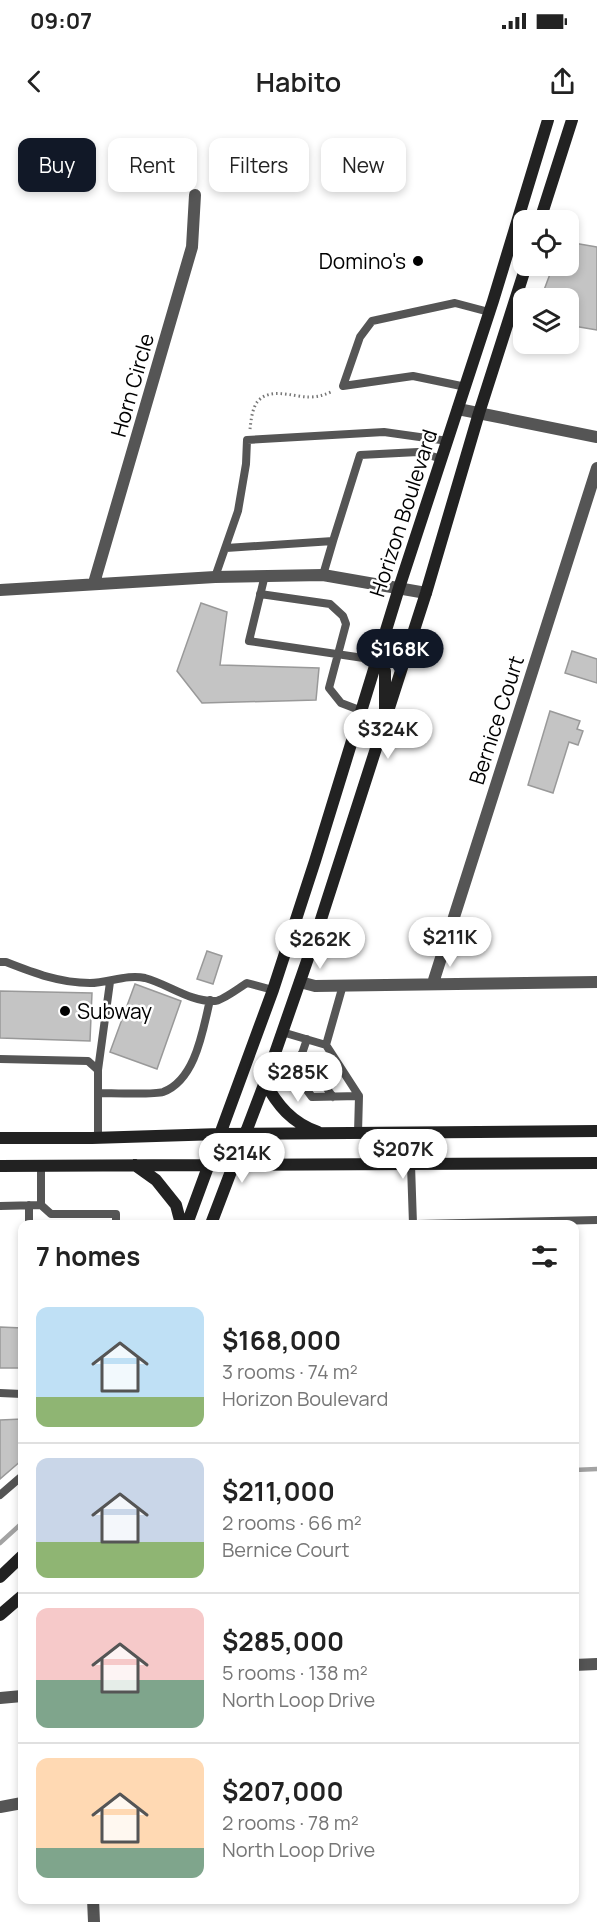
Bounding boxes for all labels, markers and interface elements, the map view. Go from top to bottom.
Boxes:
text: 09:07 [30,6,92,36]
text: Habito [256,63,341,100]
icon: back [18,65,51,98]
icon: share [546,65,579,98]
chip: Buy [18,138,96,192]
chip: Rent [108,138,197,192]
chip: Filters [209,138,309,192]
chip: New [321,138,406,192]
map controls [513,210,579,354]
button: locate [513,210,579,276]
place label: Domino's [319,247,406,275]
marker: Domino's [411,254,425,268]
button: layers [513,288,579,354]
street label: Horn Circle [104,330,160,440]
street label: Horizon Boulevard [363,426,443,600]
pin: $168K [358,629,442,680]
text: $168K [371,635,429,662]
street label: Bernice Court [462,652,530,788]
pin: $324K [346,709,430,760]
text: $324K [358,715,418,742]
pin: $211K [408,917,492,968]
pin: $262K [278,919,362,970]
text: $211K [423,923,477,950]
text: $262K [289,925,351,952]
place label: Subway [77,997,152,1025]
marker: Subway [58,1004,72,1018]
pin: $285K [256,1052,340,1103]
text: $285K [267,1058,329,1085]
pin: $207K [361,1129,445,1180]
pin: $214K [200,1133,284,1184]
text: $207K [372,1135,434,1162]
text: $214K [213,1139,271,1166]
text: 7 homes [36,1238,140,1274]
icon: filters [528,1240,561,1273]
text: $168,000 [222,1322,341,1358]
icon: home [84,1331,156,1403]
text: 3 rooms · 74 m² [222,1358,358,1385]
text: Horizon Boulevard [222,1385,388,1412]
text: $211,000 [222,1473,335,1509]
icon: home [84,1482,156,1554]
text: 2 rooms · 66 m² [222,1509,362,1536]
text: Bernice Court [222,1536,349,1563]
text: $285,000 [222,1623,344,1659]
icon: home [84,1632,156,1704]
text: 5 rooms · 138 m² [222,1659,368,1686]
text: North Loop Drive [222,1686,375,1713]
text: $207,000 [222,1773,344,1809]
icon: home [84,1782,156,1854]
text: 2 rooms · 78 m² [222,1809,359,1836]
text: North Loop Drive [222,1836,375,1863]

